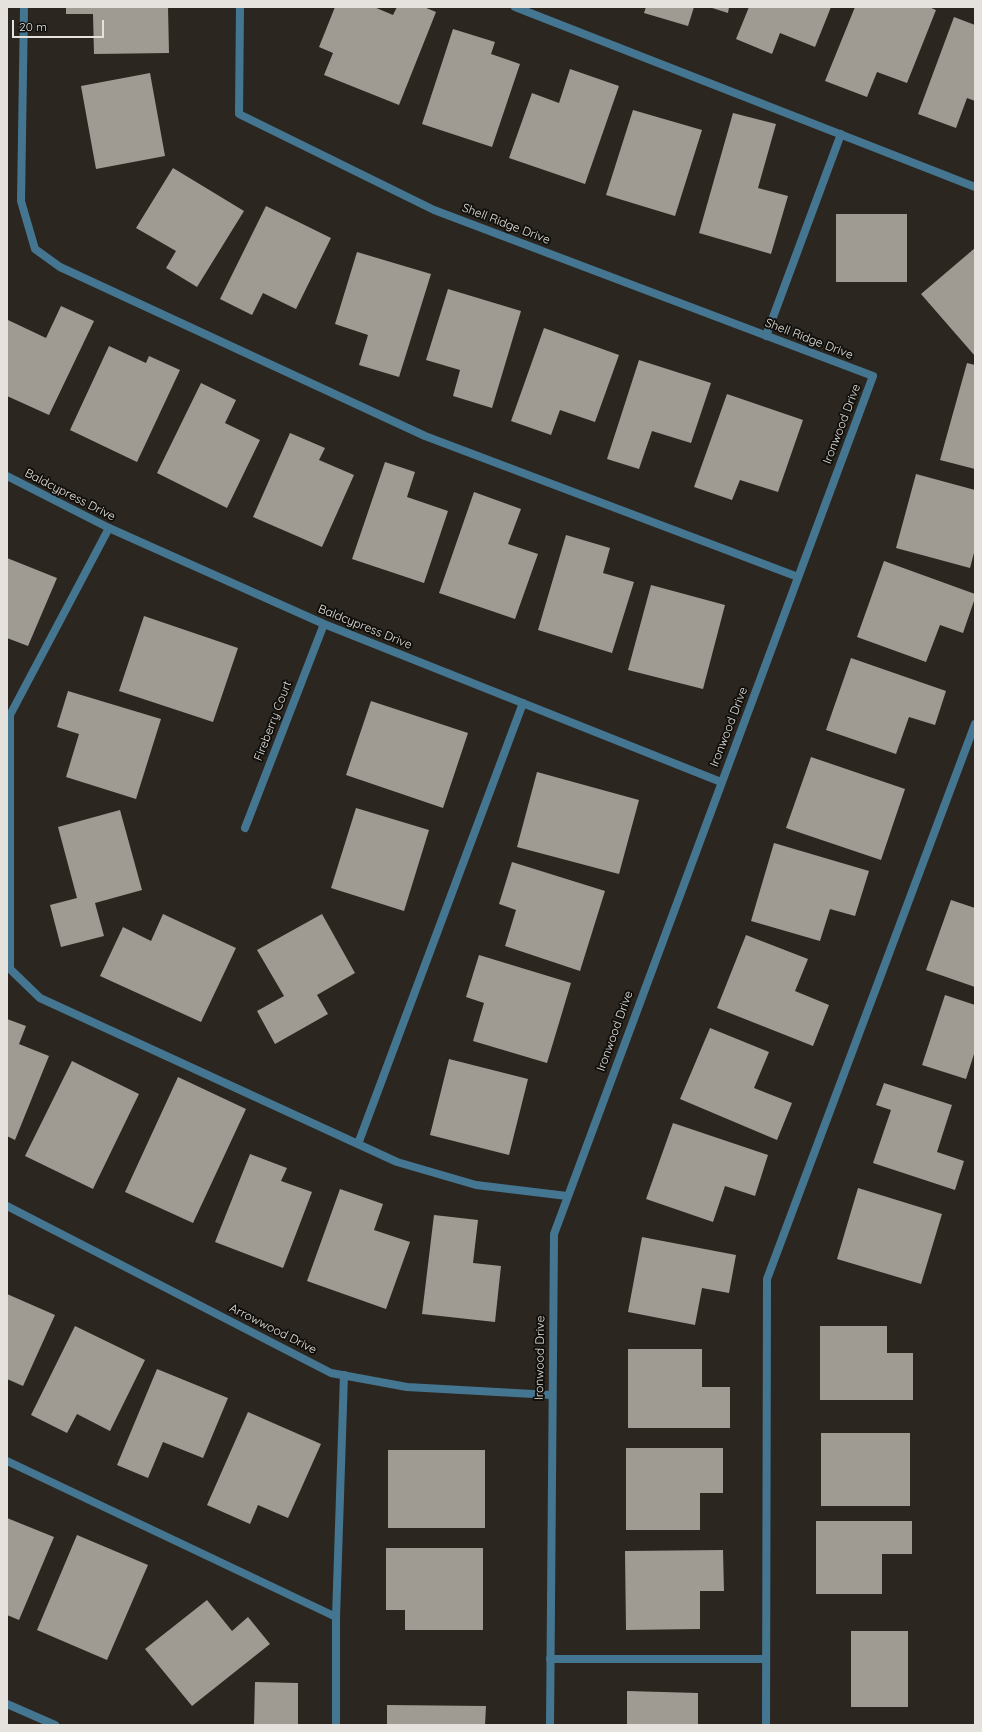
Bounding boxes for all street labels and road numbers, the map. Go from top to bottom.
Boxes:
street label: Shell Ridge Drive [460,201,552,247]
street label: Shell Ridge Drive [763,316,855,362]
street label: Ironwood Drive [820,382,864,466]
street label: Baldcypress Drive [22,466,118,524]
street label: Baldcypress Drive [316,602,414,652]
street label: Fireberry Court [251,679,295,763]
street label: Ironwood Drive [707,685,751,769]
street label: Ironwood Drive [594,989,636,1073]
street label: Arrowwood Drive [227,1301,319,1357]
street label: Ironwood Drive [532,1316,548,1400]

